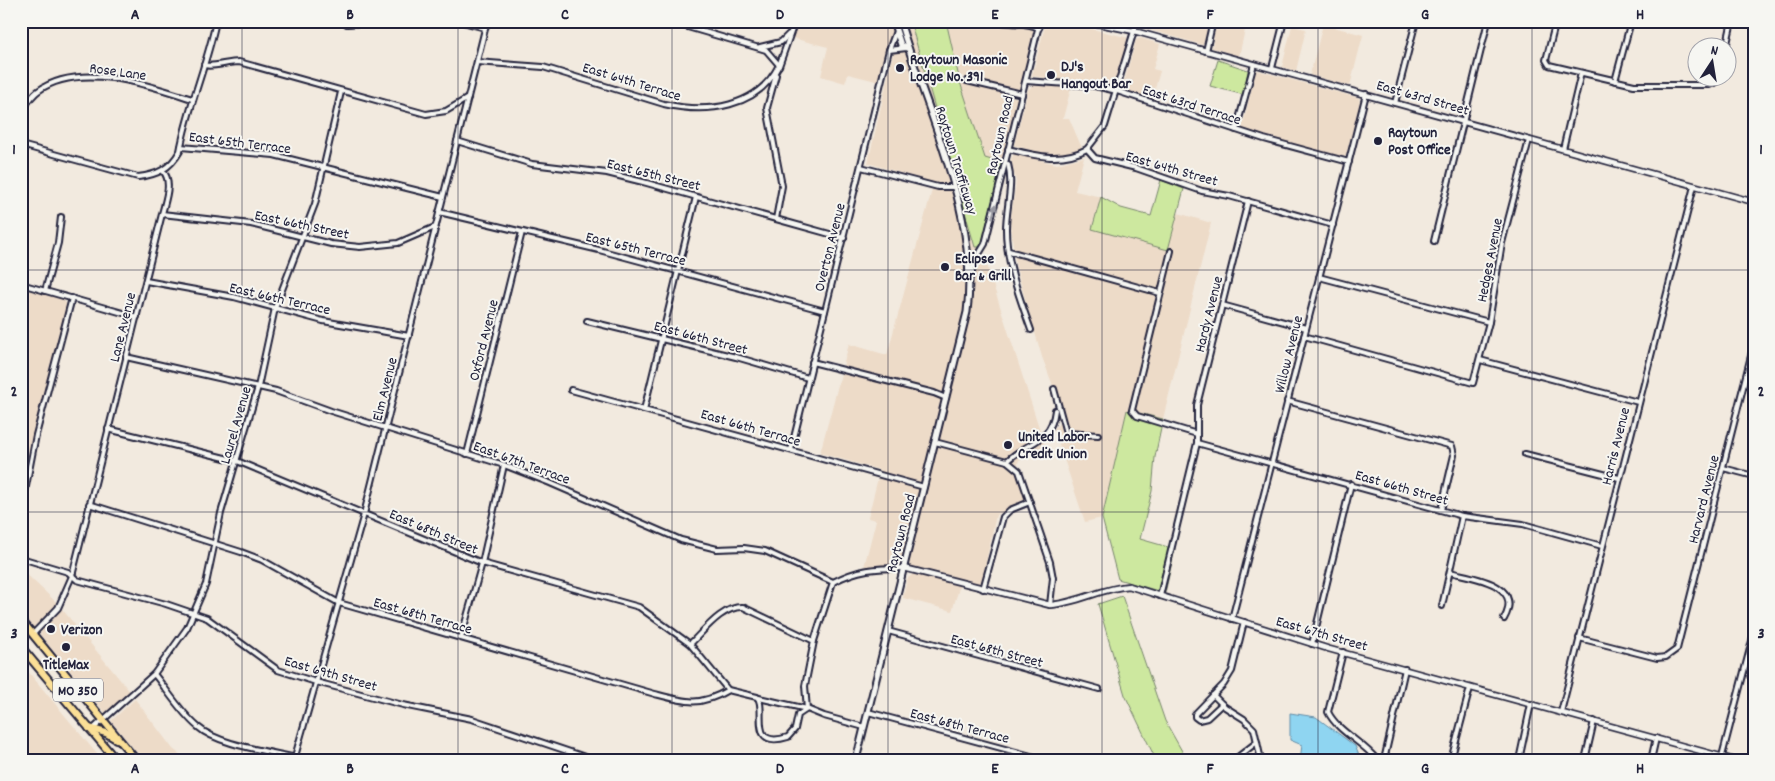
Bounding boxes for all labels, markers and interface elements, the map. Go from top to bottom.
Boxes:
text: A [131,4,140,27]
text: B [346,4,354,27]
text: C [561,4,569,27]
text: D [776,4,785,27]
text: E [991,4,999,27]
text: F [1206,4,1214,27]
text: G [1421,4,1429,27]
text: H [1636,4,1644,27]
north arrow [1688,38,1738,88]
text: N [1709,41,1720,62]
place label: Raytown Masonic Lodge No. 391 [910,50,1007,89]
street label: East 64th Terrace [579,57,684,108]
place label: DJ's Hangout Bar [1061,57,1131,96]
street label: Rose Lane [88,58,148,88]
marker: Raytown Masonic Lodge No. 391 [894,62,906,74]
marker: DJ's Hangout Bar [1045,69,1057,81]
street label: East 63rd Street [1373,75,1472,123]
street label: East 63rd Terrace [1139,80,1244,132]
street label: Raytown Road [981,94,1021,177]
street label: Raytown Trafficway [928,104,982,218]
place label: Raytown Post Office [1388,123,1451,162]
street label: East 65th Terrace [187,127,292,161]
marker: Raytown Post Office [1372,135,1384,147]
text: 1 [12,139,16,162]
text: 1 [1759,139,1763,162]
street label: East 64th Street [1123,146,1221,194]
street label: East 65th Street [604,154,703,198]
street label: Overton Avenue [809,200,853,294]
one-way arrow [990,203,998,218]
street label: East 66th Street [252,205,351,247]
street label: Hedges Avenue [1472,216,1510,304]
street label: East 65th Terrace [583,227,688,273]
place label: Eclipse Bar & Grill [955,249,1012,288]
marker: Eclipse Bar & Grill [939,261,951,273]
street label: Hardy Avenue [1190,274,1230,355]
street label: East 66th Terrace [227,278,333,322]
street label: Lane Avenue [105,290,143,365]
street label: Oxford Avenue [464,297,506,384]
street label: Willow Avenue [1270,313,1310,396]
street label: East 66th Street [651,316,750,362]
street label: Elm Avenue [367,355,405,424]
text: 2 [11,381,18,404]
text: 2 [1758,381,1765,404]
street label: Laurel Avenue [215,384,259,467]
street label: East 66th Terrace [698,404,803,454]
street label: Harris Avenue [1597,405,1637,488]
place label: United Labor Credit Union [1018,427,1090,466]
street label: East 67th Terrace [470,436,573,492]
marker: United Labor Credit Union [1002,439,1014,451]
street label: Harvard Avenue [1683,452,1727,546]
street label: East 66th Street [1352,465,1451,513]
street label: Raytown Road [882,492,922,575]
street label: East 68th Street [385,504,482,562]
street label: East 68th Terrace [371,592,475,642]
street label: East 67th Street [1273,611,1370,659]
place label: Verizon [61,620,103,642]
text: 3 [10,623,18,646]
marker: Verizon [45,623,57,635]
text: 3 [1757,623,1765,646]
street label: East 68th Street [948,629,1046,675]
marker: TitleMax [60,641,72,653]
street label: East 69th Street [281,651,380,699]
place label: TitleMax [43,655,89,677]
road number: MO 350 [53,678,103,702]
street label: East 68th Terrace [908,703,1012,751]
text: A [131,758,140,781]
text: B [346,758,354,781]
text: C [561,758,569,781]
text: D [776,758,785,781]
text: E [991,758,999,781]
text: F [1206,758,1214,781]
text: G [1421,758,1429,781]
text: H [1636,758,1644,781]

